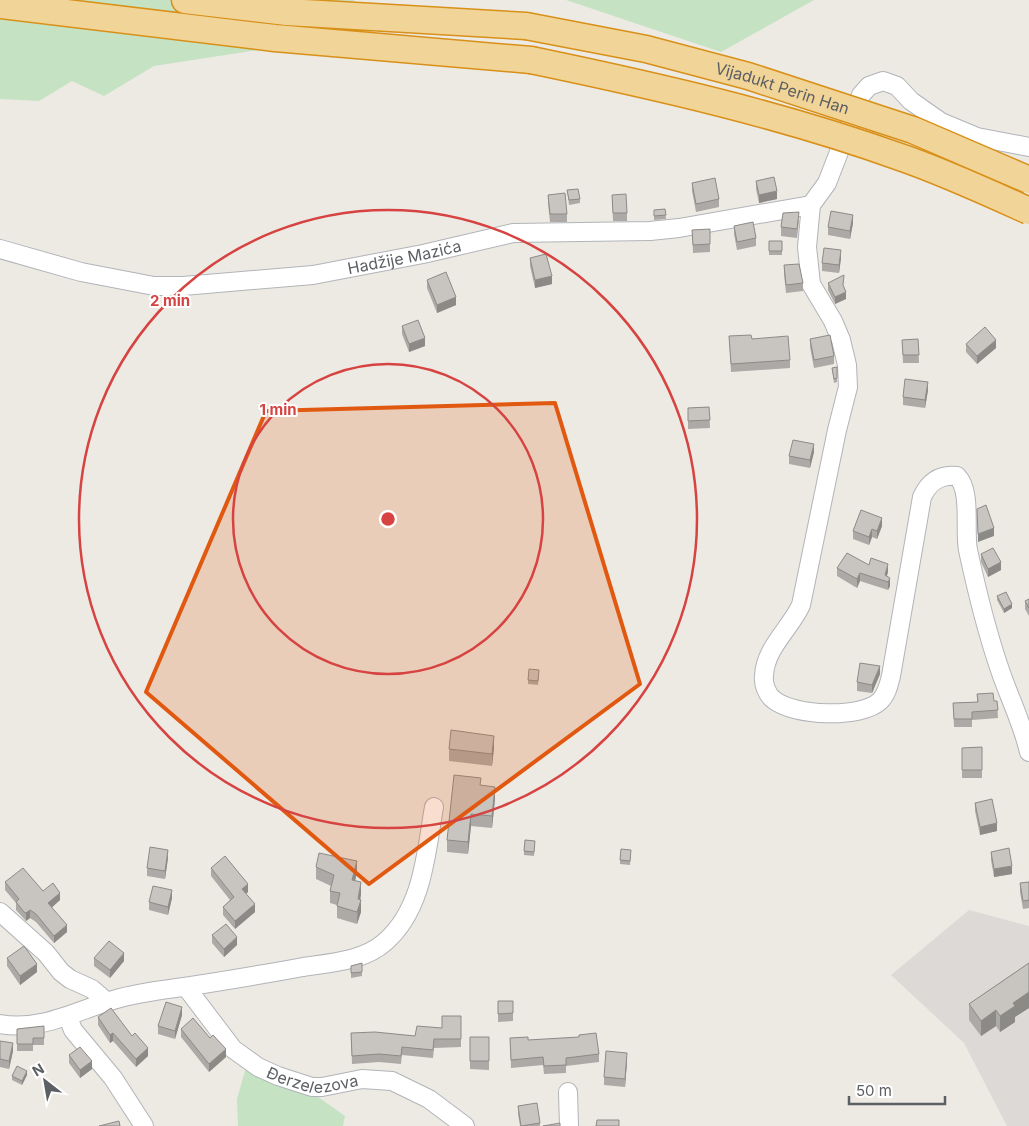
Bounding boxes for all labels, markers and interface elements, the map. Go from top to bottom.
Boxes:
street label: Vijadukt Perin Han [713,58,852,118]
street label: Hadžije Mazića [346,235,463,278]
text: 2 min [150,291,190,310]
text: 1 min [259,400,297,419]
centre of rings [379,510,397,528]
north arrow [20,1056,70,1106]
text: N [29,1059,47,1079]
street label: Đerzelezova [264,1062,360,1097]
scale bar [849,1074,945,1106]
text: 50 m [856,1081,892,1100]

